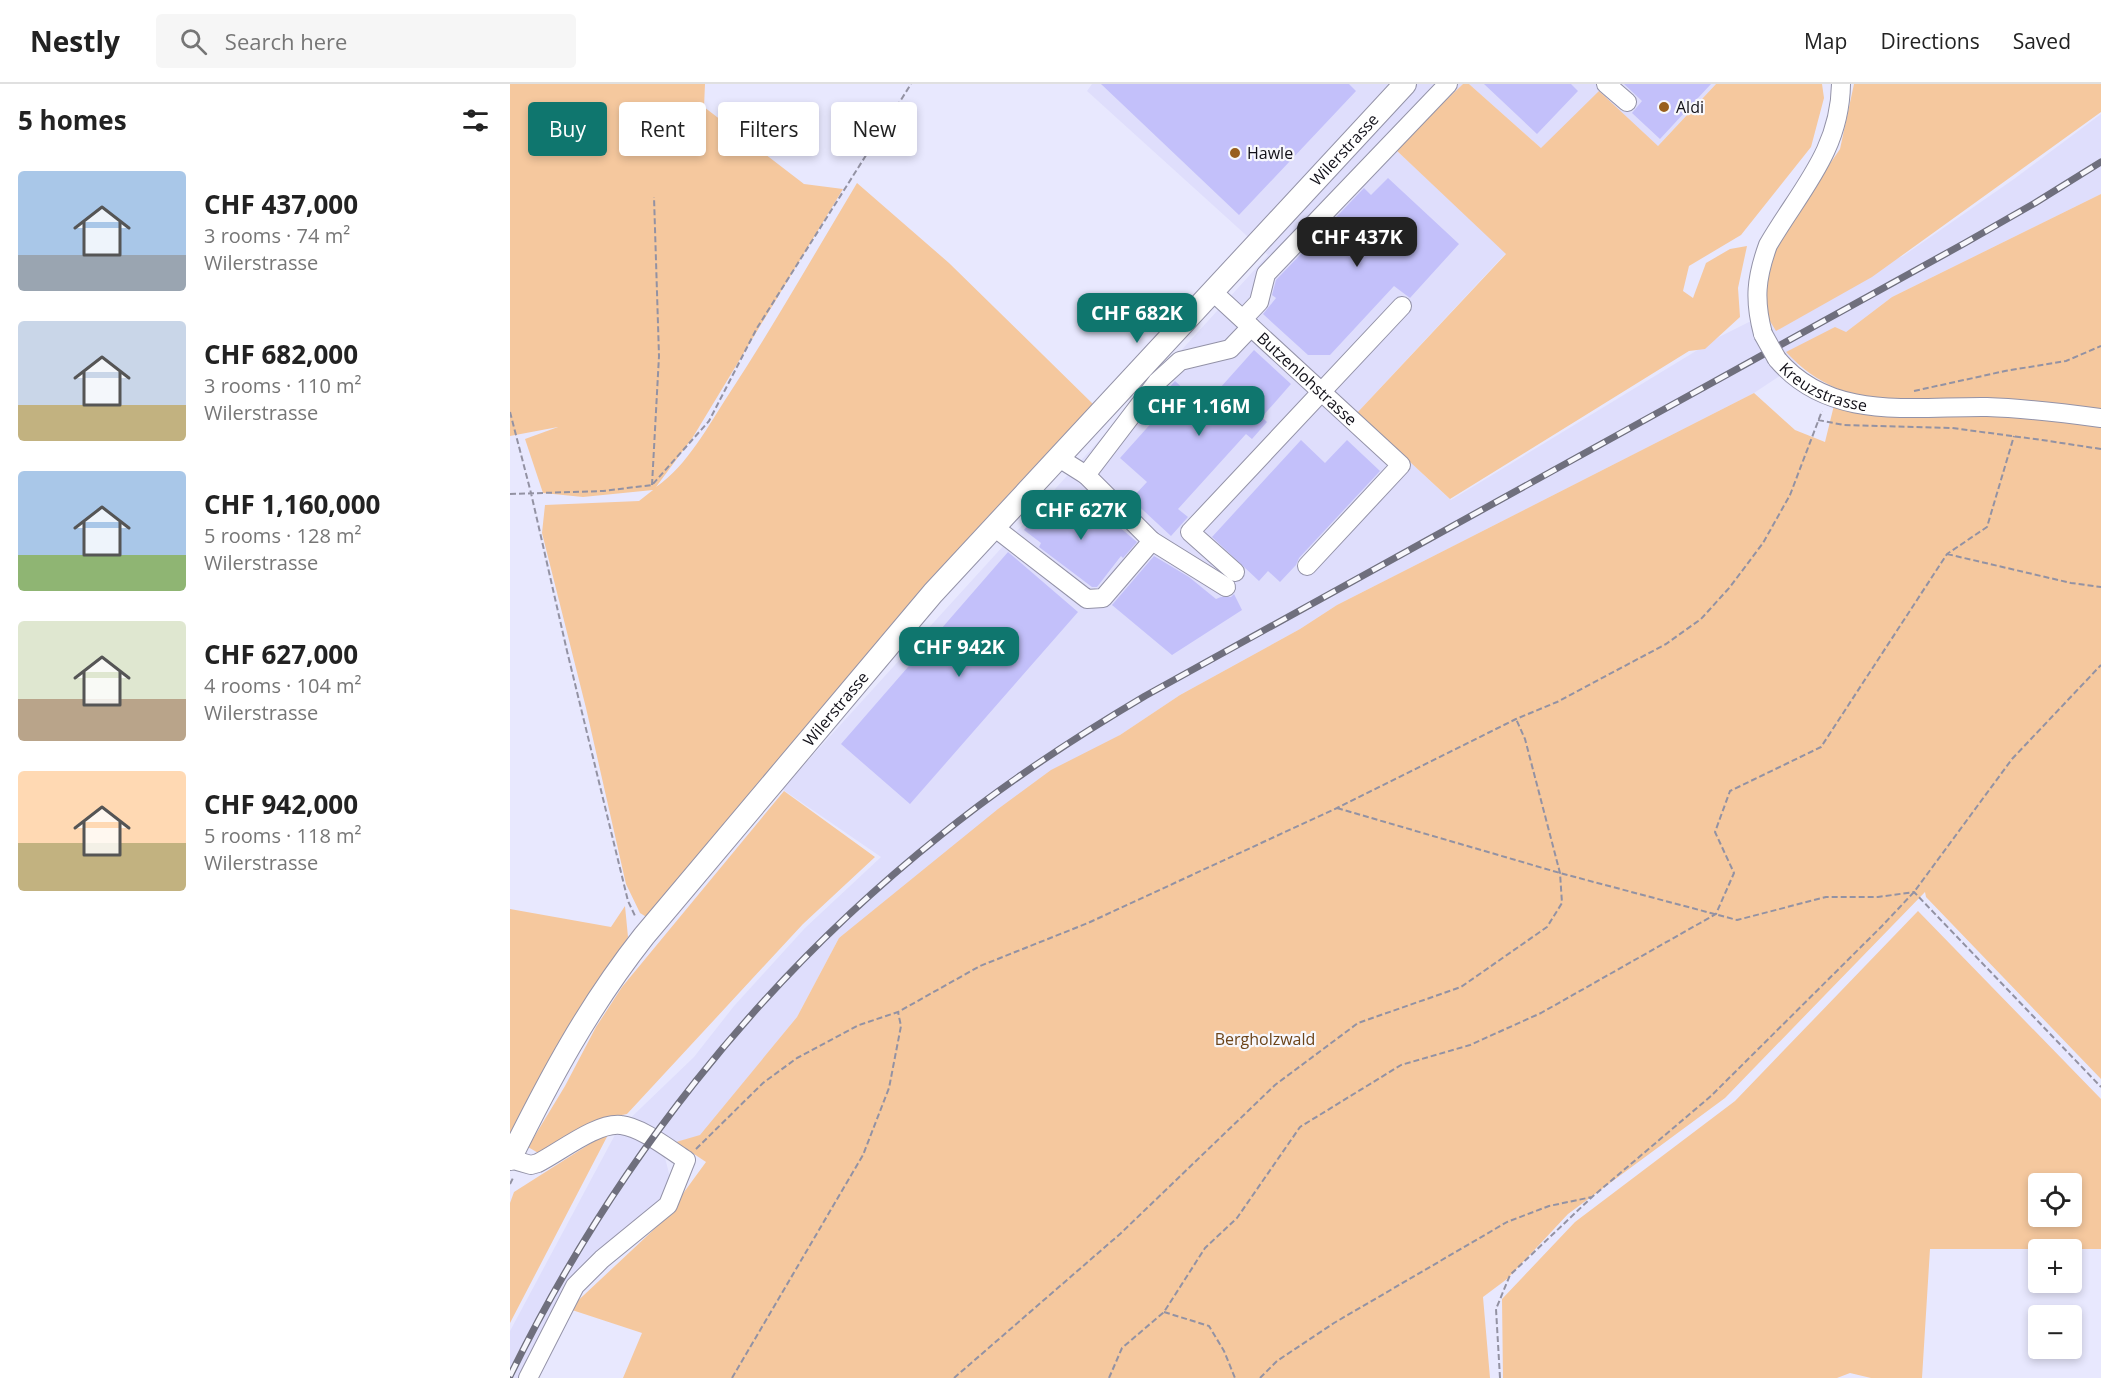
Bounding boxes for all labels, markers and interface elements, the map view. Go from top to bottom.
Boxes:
search box [156,14,576,68]
text: Nestly [30,22,120,60]
icon: search [177,25,210,58]
text: Search here [225,26,347,56]
text: Map [1804,27,1847,55]
text: Directions [1880,27,1980,55]
text: Saved [2013,27,2071,55]
place label: Aldi [1676,96,1704,118]
marker: Aldi [1657,100,1671,114]
text: 5 homes [18,102,127,138]
chip: Buy [528,102,607,156]
chip: Rent [619,102,706,156]
chip: Filters [718,102,819,156]
chip: New [831,102,917,156]
icon: filters [459,104,492,137]
street label: Wilerstrasse [1305,109,1383,191]
place label: Hawle [1247,142,1293,164]
marker: Hawle [1228,146,1242,160]
text: CHF 437,000 [204,186,358,222]
icon: home [66,195,138,267]
pin: CHF 437K [1295,217,1419,268]
text: 3 rooms · 74 m² [204,222,350,249]
text: CHF 437K [1311,223,1403,250]
text: Wilerstrasse [204,249,318,276]
pin: CHF 682K [1075,293,1199,344]
text: CHF 682K [1091,299,1183,326]
street label: Butzenlohstrasse [1252,327,1362,430]
text: CHF 682,000 [204,336,358,372]
icon: home [66,345,138,417]
street label: Kreuzstrasse [1775,357,1869,416]
text: 3 rooms · 110 m² [204,372,362,399]
pin: CHF 1.16M [1130,386,1268,437]
text: CHF 1.16M [1147,392,1251,419]
text: Wilerstrasse [204,399,318,426]
text: CHF 1,160,000 [204,486,380,522]
pin: CHF 627K [1019,490,1143,541]
icon: home [66,495,138,567]
text: CHF 627K [1035,496,1127,523]
text: 5 rooms · 128 m² [204,522,362,549]
text: Wilerstrasse [204,549,318,576]
pin: CHF 942K [897,627,1021,678]
text: CHF 942K [913,633,1005,660]
text: CHF 627,000 [204,636,358,672]
icon: home [66,645,138,717]
street label: Wilerstrasse [798,667,873,751]
text: 4 rooms · 104 m² [204,672,362,699]
text: Wilerstrasse [204,699,318,726]
text: CHF 942,000 [204,786,358,822]
icon: home [66,795,138,867]
text: 5 rooms · 118 m² [204,822,362,849]
text: Wilerstrasse [204,849,318,876]
park label: Bergholzwald [1215,1028,1315,1050]
map controls [2028,1173,2082,1359]
button: locate [2028,1173,2082,1227]
button: + [2028,1239,2082,1293]
button: − [2028,1305,2082,1359]

